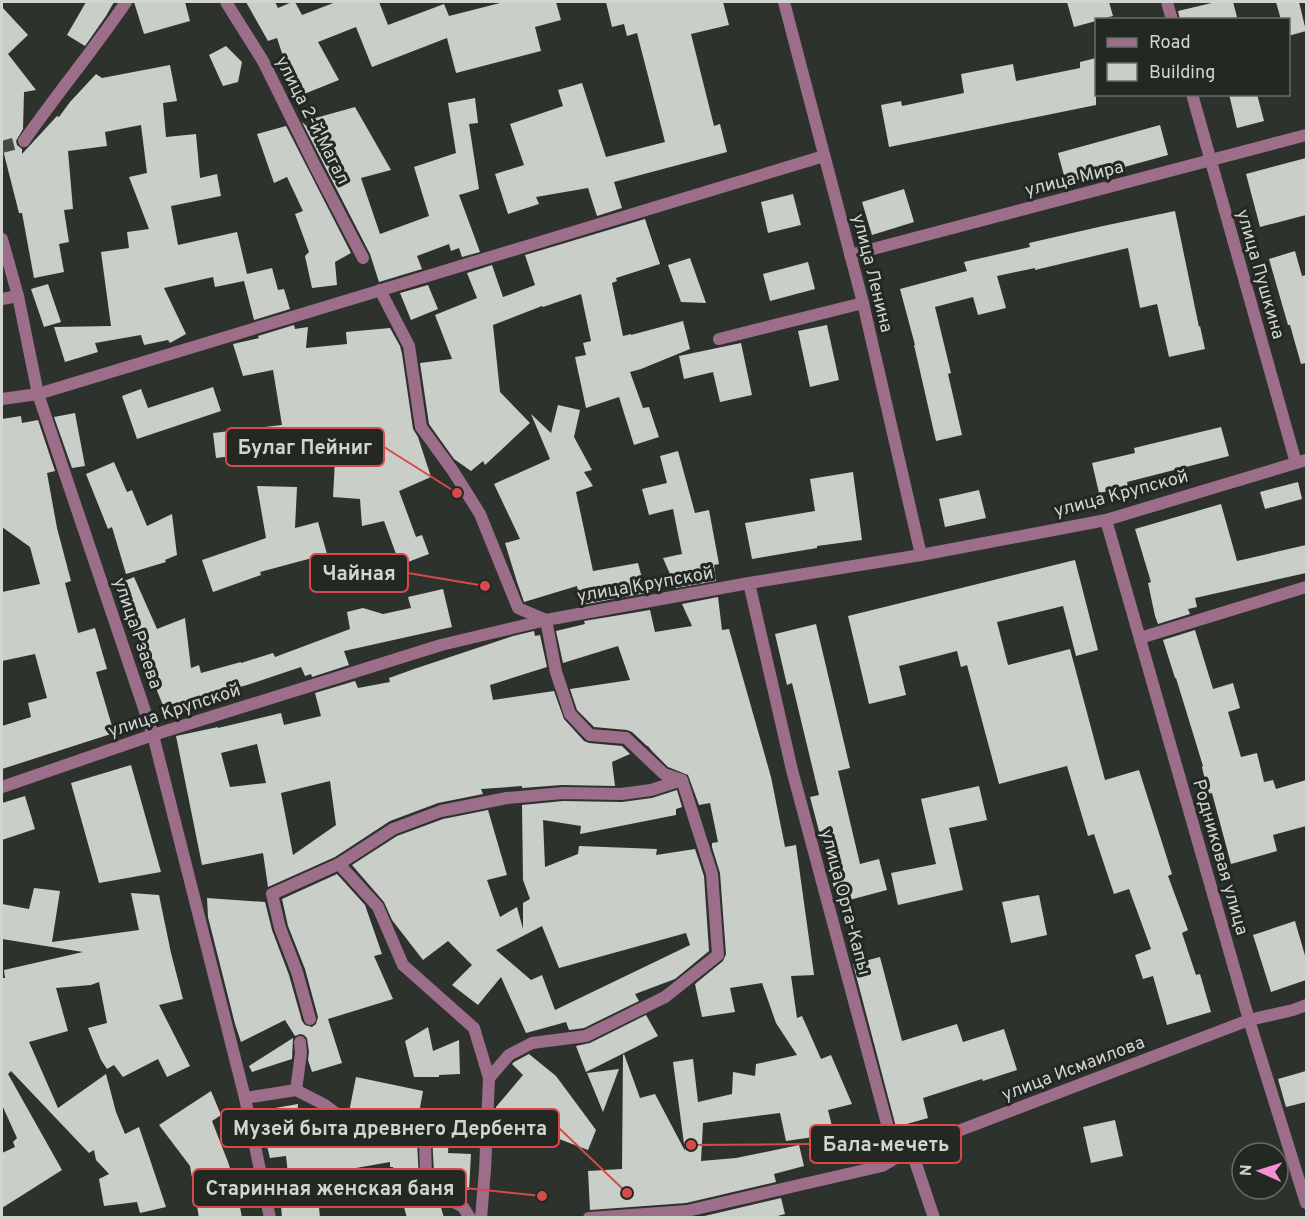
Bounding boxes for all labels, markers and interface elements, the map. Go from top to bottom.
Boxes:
legend [1095,18,1290,96]
text: Road [1149,32,1191,55]
street label: улица 2-й Магал [269,53,354,189]
text: Building [1149,62,1215,85]
street label: улица Мира [1023,156,1126,203]
street label: улица Пушкина [1230,207,1289,342]
street label: улица Ленина [846,212,897,335]
callout: Булаг Пейниг [226,428,384,466]
text: Булаг Пейниг [238,436,372,462]
street label: улица Крупской [1052,465,1191,523]
callout: Чайная [310,554,408,592]
text: Чайная [322,562,396,588]
street label: улица Крупской [575,562,715,609]
street label: улица Рзаева [107,575,166,692]
street label: улица Крупской [105,679,244,744]
street label: Родниковая улица [1186,777,1253,938]
street label: улица Орта-Капы [814,827,875,978]
street label: улица Исмаилова [999,1032,1148,1107]
callout: Музей быта древнего Дербента [221,1109,559,1147]
text: Музей быта древнего Дербента [233,1117,547,1143]
callout: Бала-мечеть [810,1125,961,1163]
text: Бала-мечеть [823,1133,949,1159]
north arrow [1230,1141,1290,1201]
text: N [1237,1164,1257,1177]
callout: Старинная женская баня [193,1169,466,1207]
text: Старинная женская баня [205,1177,455,1203]

